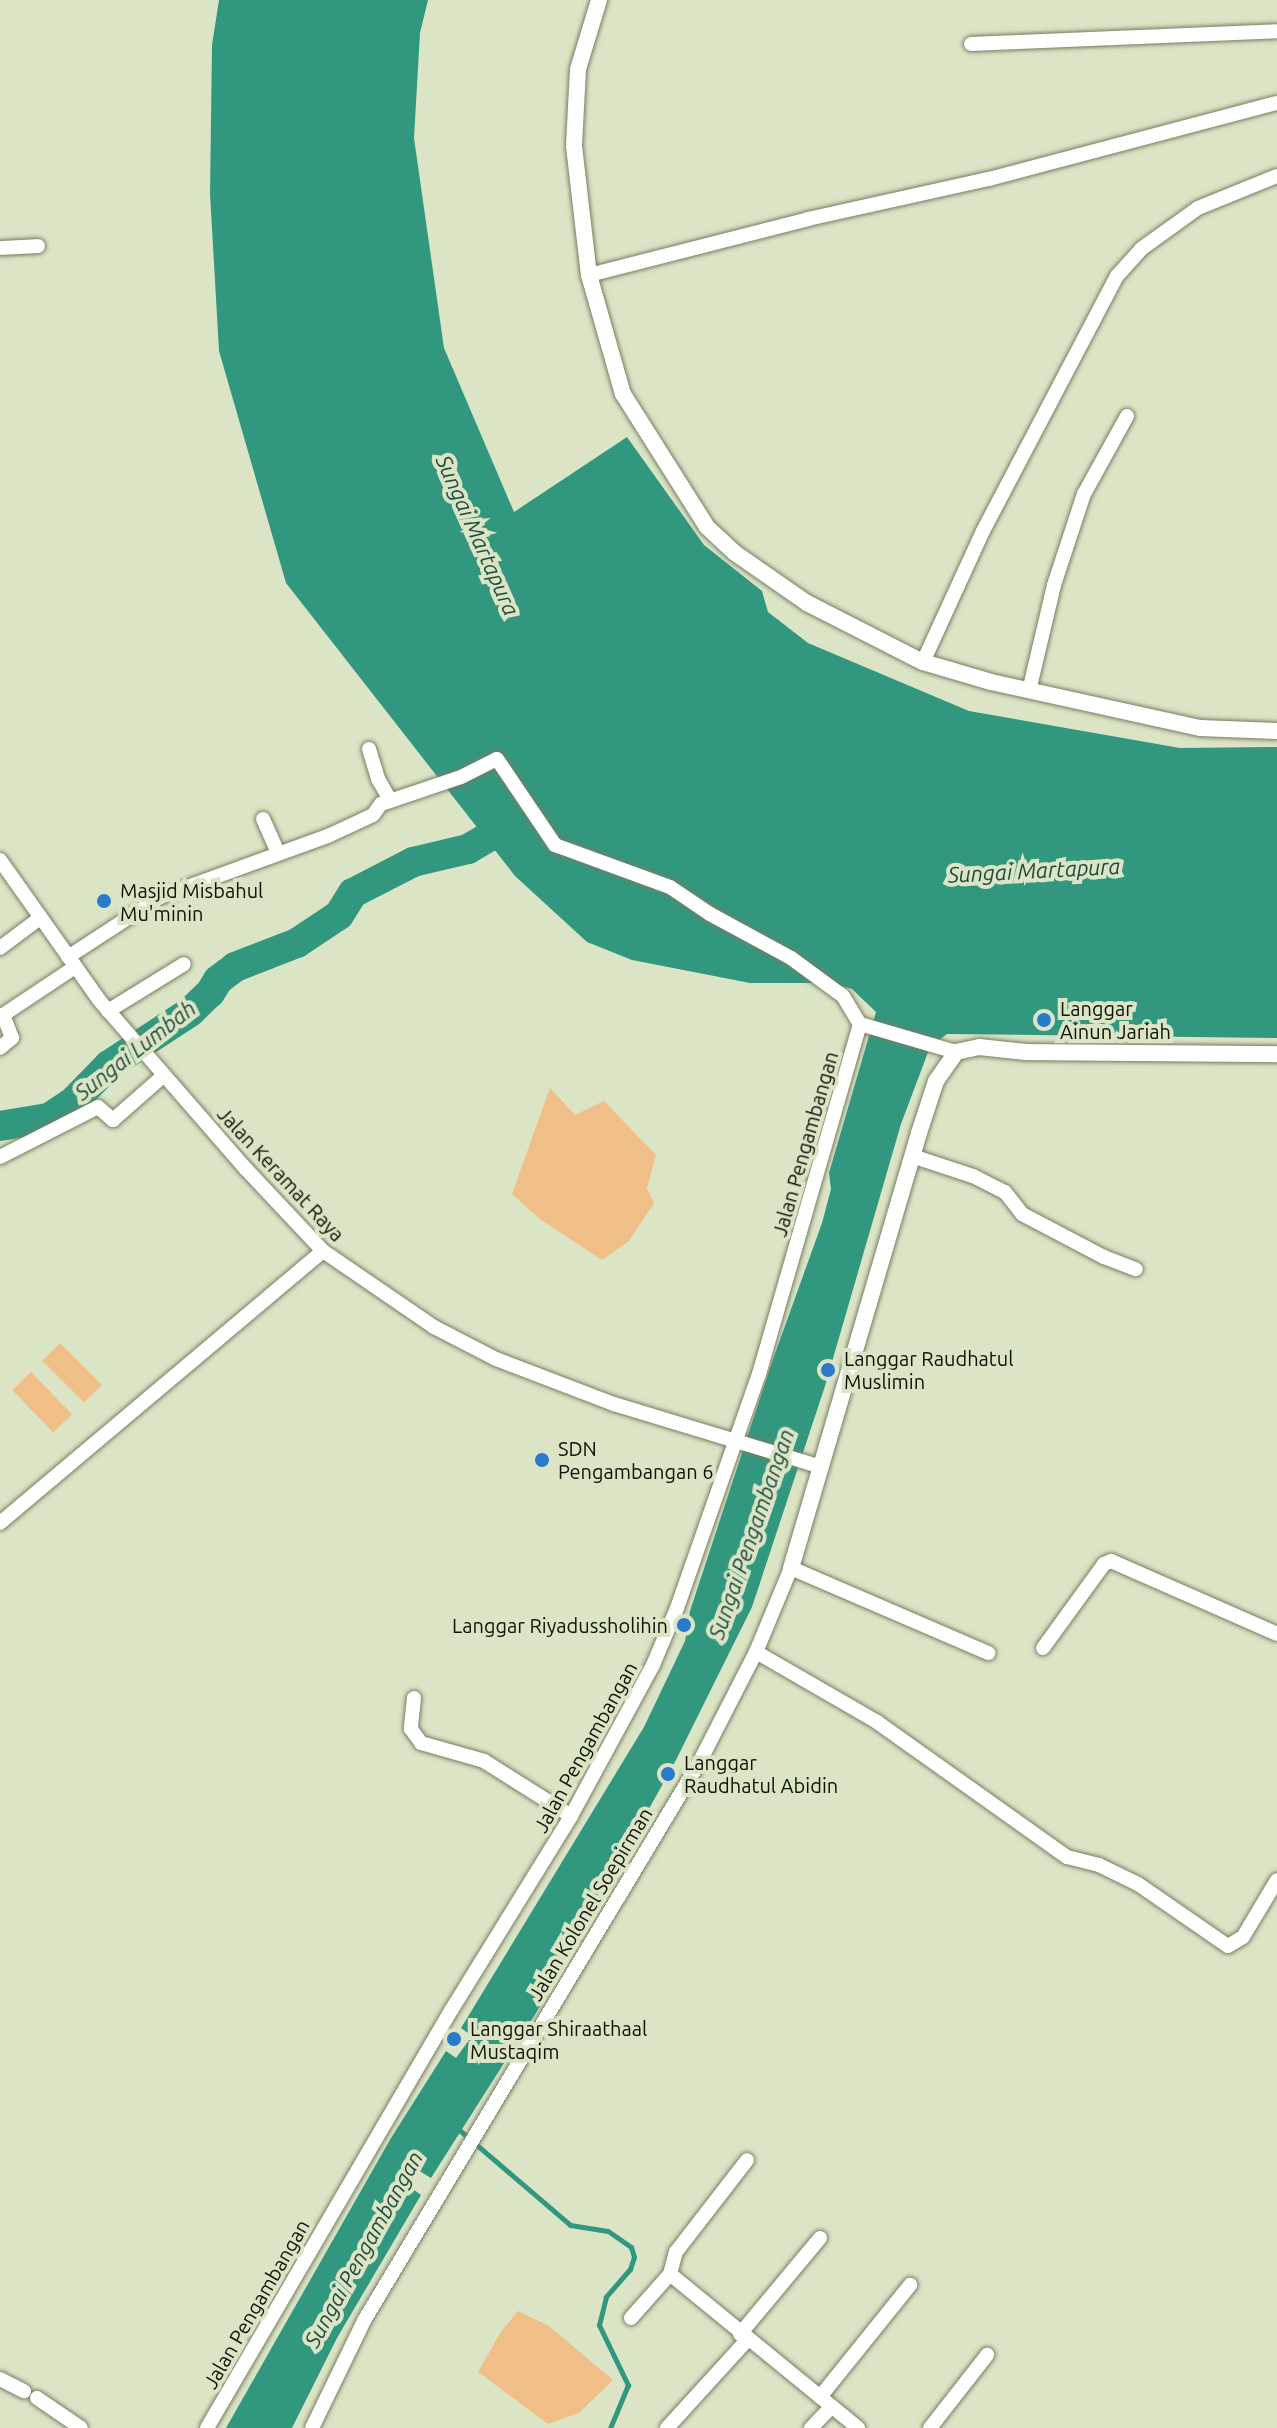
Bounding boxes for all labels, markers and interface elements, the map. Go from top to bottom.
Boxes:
water label: Sungai Martapura [431,451,525,619]
water label: Sungai Martapura [947,852,1121,888]
place label: Masjid Misbahul Mu'minin [120,878,263,925]
marker: Masjid Misbahul Mu'minin [95,892,113,910]
water label: Sungai Lumbah [69,995,201,1105]
place label: Langgar Ainun Jariah [1060,996,1171,1043]
marker: Langgar Ainun Jariah [1035,1011,1053,1029]
street label: Jalan Pengambangan [767,1049,843,1239]
street label: Jalan Keramat Raya [213,1102,349,1246]
place label: Langgar Raudhatul Muslimin [844,1346,1013,1393]
marker: Langgar Raudhatul Muslimin [819,1361,837,1379]
water label: Sungai Pengambangan [703,1426,799,1642]
place label: SDN Pengambangan 6 [558,1436,714,1483]
marker: SDN Pengambangan 6 [533,1451,551,1469]
place label: Langgar Riyadussholihin [452,1613,668,1637]
marker: Langgar Riyadussholihin [675,1616,693,1634]
street label: Jalan Pengambangan [528,1658,642,1836]
place label: Langgar Raudhatul Abidin [684,1750,838,1797]
marker: Langgar Raudhatul Abidin [659,1765,677,1783]
street label: Jalan Kolonel Soepirman [523,1803,657,2005]
place label: Langgar Shiraathaal Mustaqim [470,2016,647,2063]
marker: Langgar Shiraathaal Mustaqim [445,2030,463,2048]
water label: Sungai Pengambangan [298,2146,428,2352]
street label: Jalan Pengambangan [198,2215,314,2393]

